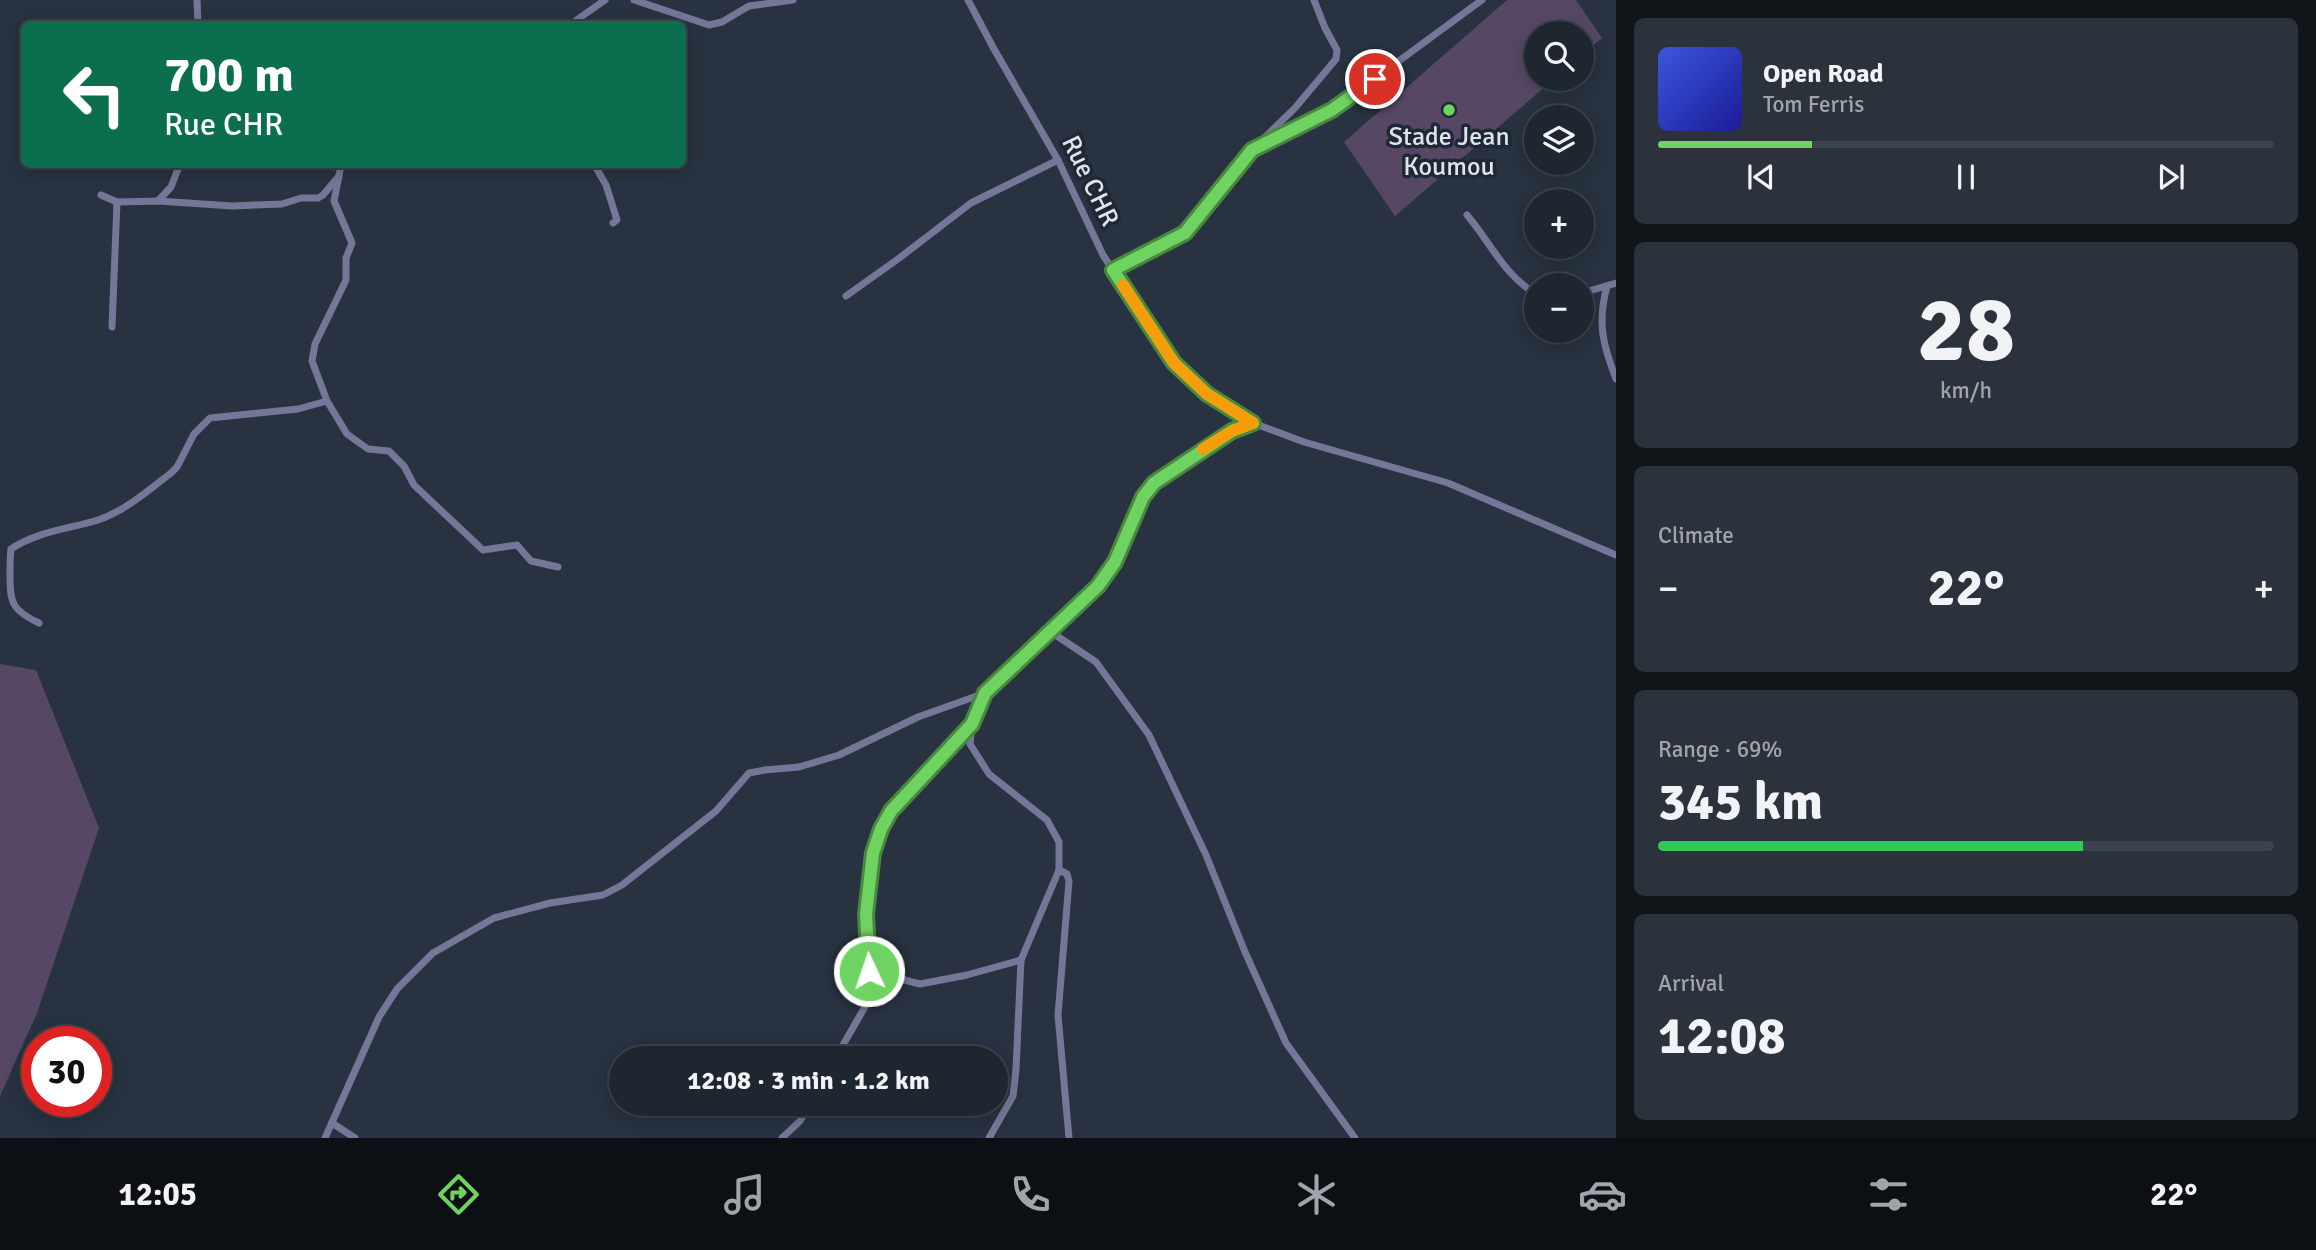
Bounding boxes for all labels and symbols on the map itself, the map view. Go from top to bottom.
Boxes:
pin [1345,49,1405,109]
marker: Stade Jean Koumou [1441,102,1457,118]
place label: Stade Jean Koumou [1388,121,1510,183]
street label: Rue CHR [1054,130,1126,232]
position arrow [832,934,906,1008]
speed limit sign: 30 [21,1026,112,1117]

